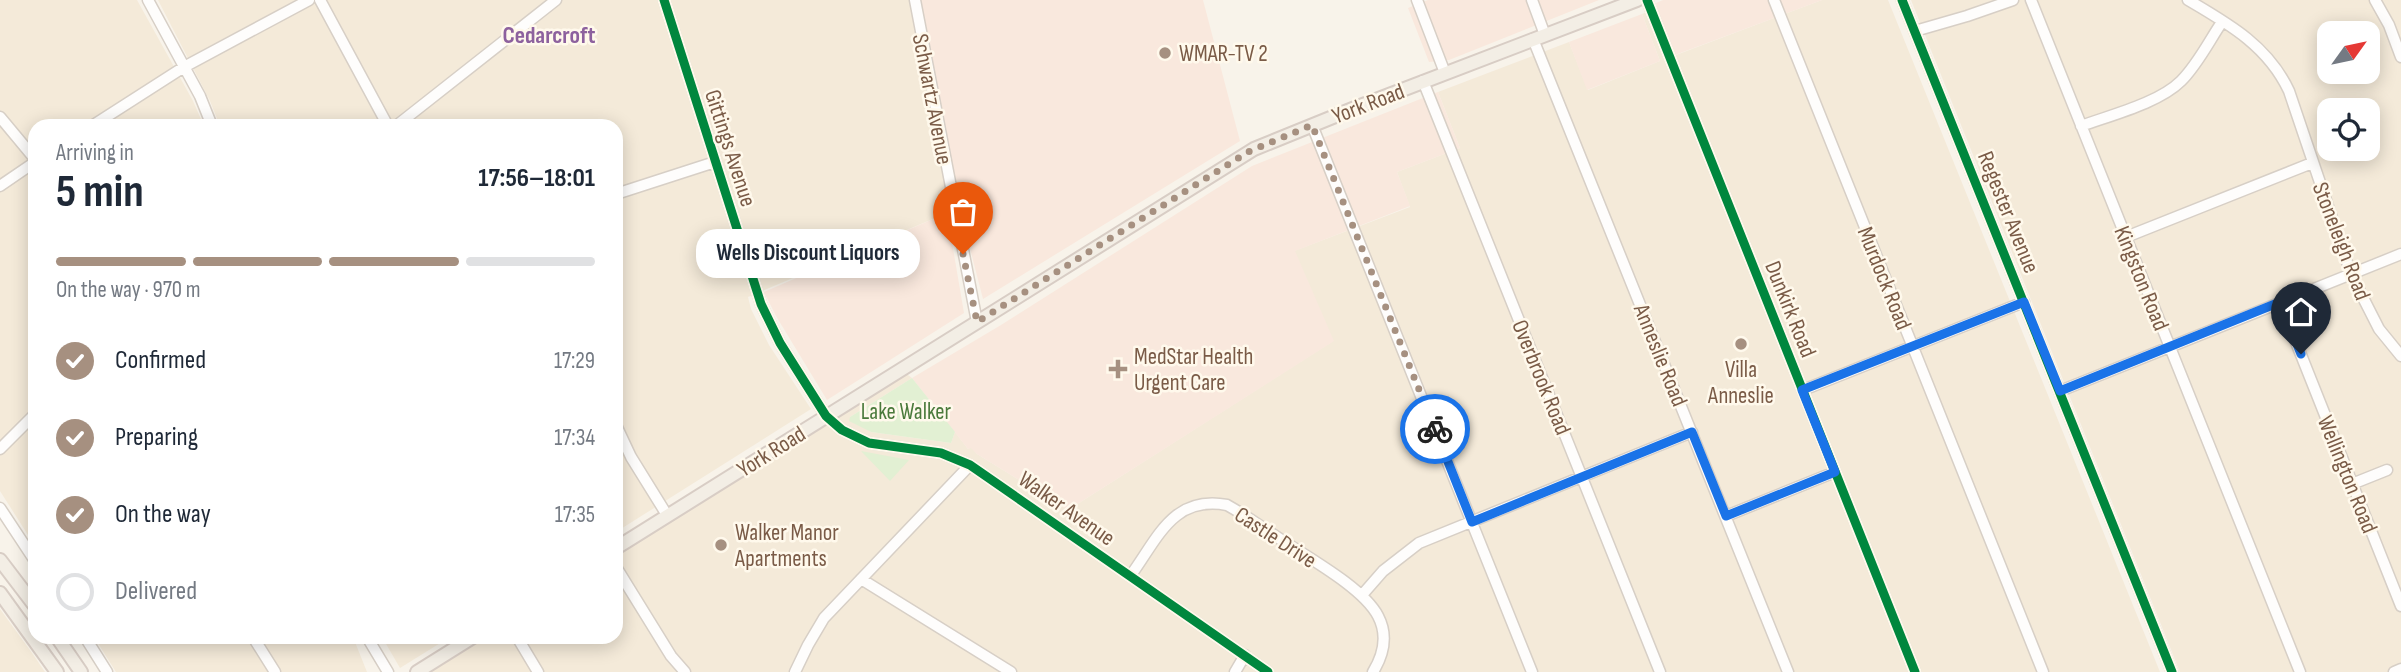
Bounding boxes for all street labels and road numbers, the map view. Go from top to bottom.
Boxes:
street label: Schwartz Avenue [906,31,958,167]
street label: York Road [1328,77,1409,131]
street label: Gittings Avenue [698,86,762,210]
street label: Regester Avenue [1971,147,2045,277]
street label: Stoneleigh Road [2306,178,2376,304]
street label: Kingston Road [2107,222,2175,335]
street label: Murdock Road [1851,223,1917,334]
street label: Dunkirk Road [1758,257,1822,362]
street label: Anneslie Road [1627,299,1693,411]
street label: Overbrook Road [1505,316,1577,439]
street label: Wellington Road [2311,412,2383,537]
street label: York Road [732,420,811,484]
street label: Walker Avenue [1013,465,1120,552]
street label: Castle Drive [1229,501,1322,575]

